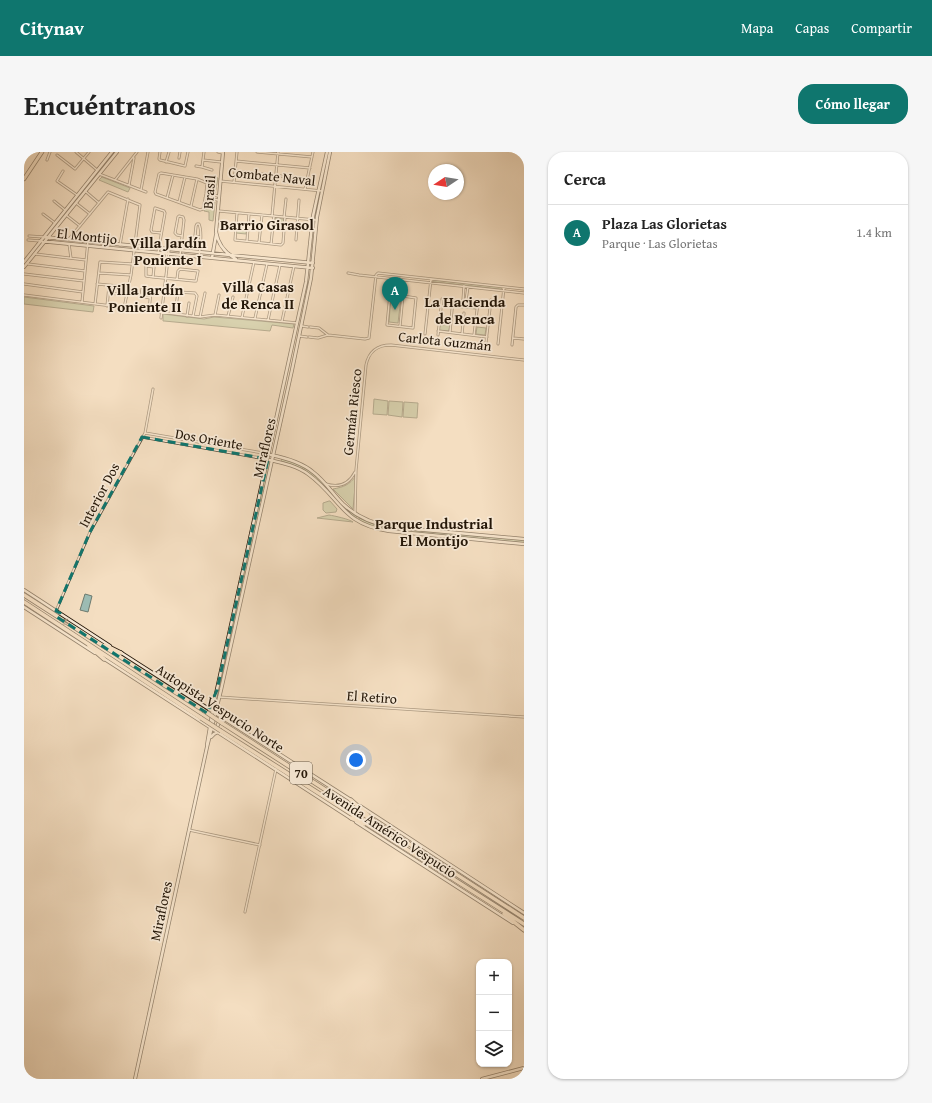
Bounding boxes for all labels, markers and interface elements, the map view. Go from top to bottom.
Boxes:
text: Citynav [20,14,84,42]
text: Mapa [741,18,773,38]
text: Capas [795,18,829,38]
text: Compartir [851,18,912,38]
text: Encuéntranos [24,84,196,125]
button: Cómo llegar [798,84,908,124]
street label: Combate Naval [227,161,317,191]
north arrow [428,164,464,200]
text: Cerca [564,166,606,191]
street label: Brasil [198,174,220,210]
text: Plaza Las Glorietas [602,213,727,234]
district label: Barrio Girasol [220,214,314,235]
street label: El Montijo [56,223,118,249]
text: A [573,223,581,242]
text: 1.4 km [856,223,892,242]
district label: Villa Jardín Poniente I [130,232,206,270]
text: Parque · Las Glorietas [602,234,718,253]
district label: Villa Casas de Renca II [222,276,294,314]
pin: A [382,277,408,310]
district label: Villa Jardín Poniente II [107,279,183,317]
district label: La Hacienda de Renca [425,291,506,329]
street label: Carlota Guzmán [397,326,493,356]
street label: Germán Riesco [338,368,366,456]
street label: Miraflores [247,416,281,480]
street label: Dos Oriente [174,423,245,455]
street label: Interior Dos [74,459,124,531]
district label: Parque Industrial El Montijo [375,513,493,551]
one-way arrow [62,619,73,627]
street label: Autopista Vespucio Norte [152,659,288,757]
street label: El Retiro [346,685,398,709]
your location [346,750,366,770]
road number: 70 [290,762,312,784]
street label: Avenida Américo Vespucio [319,781,461,883]
street label: Miraflores [145,879,177,943]
map controls [476,959,512,1067]
button: + [476,959,512,995]
button: − [476,995,512,1031]
button: layers [476,1031,512,1067]

